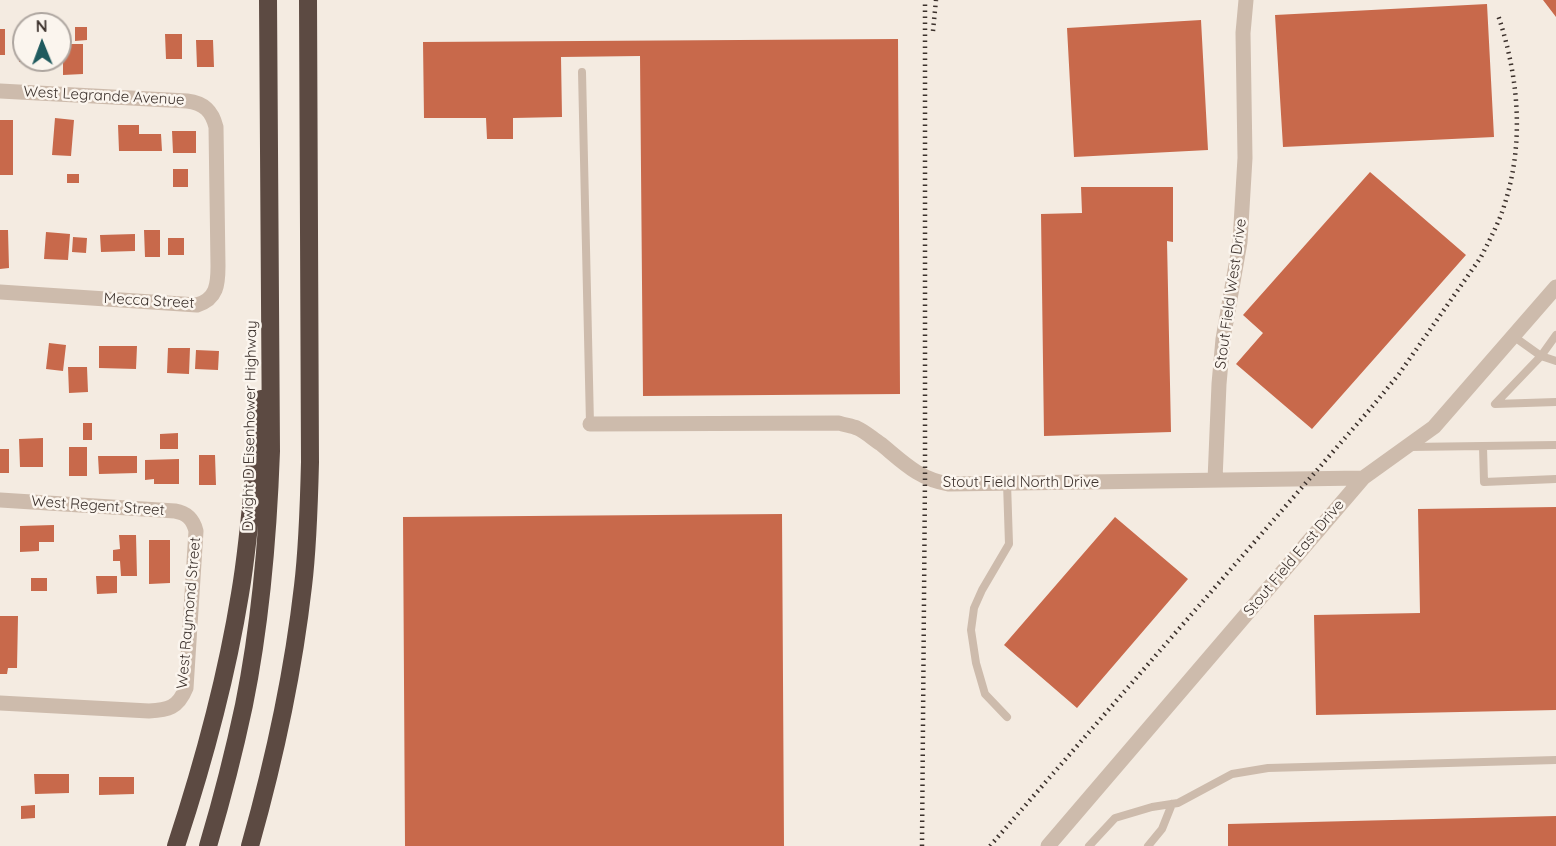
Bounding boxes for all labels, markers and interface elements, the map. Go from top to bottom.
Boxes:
north arrow [12,12,72,72]
text: N [36,16,48,36]
street label: West Legrande Avenue [23,83,185,109]
street label: Stout Field West Drive [1212,218,1250,370]
street label: Mecca Street [103,290,195,312]
street label: Dwight D Eisenhower Highway [239,320,261,532]
street label: Stout Field North Drive [943,473,1099,491]
street label: West Regent Street [31,492,165,520]
street label: Stout Field East Drive [1240,496,1348,620]
street label: West Raymond Street [173,536,205,690]

